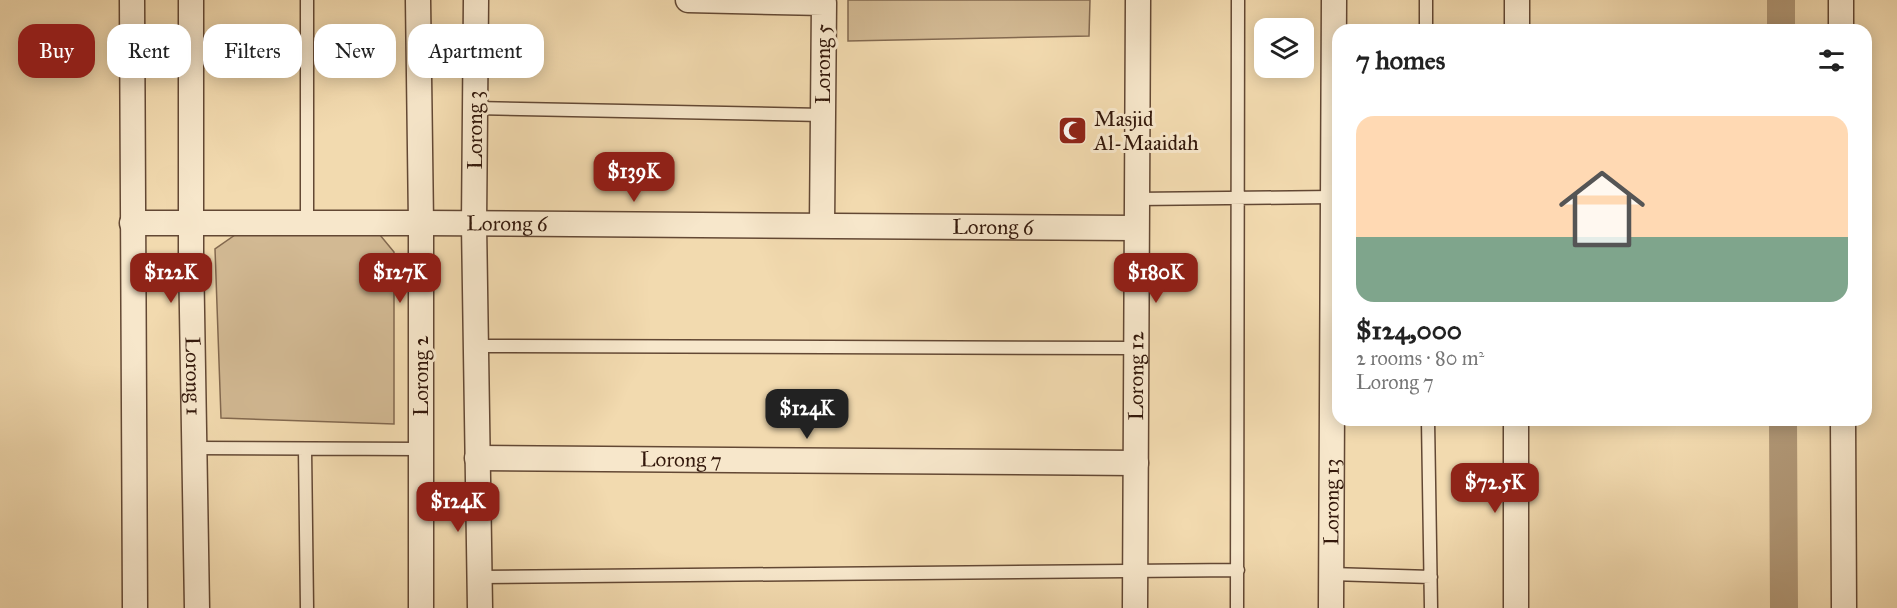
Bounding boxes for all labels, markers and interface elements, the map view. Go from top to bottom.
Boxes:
map controls [1254,18,1314,78]
button: layers [1254,18,1314,78]
chip: Buy [18,24,95,78]
chip: Rent [107,24,191,78]
chip: Filters [203,24,302,78]
chip: New [314,24,396,78]
chip: Apartment [408,24,544,78]
street label: Lorong 5 [810,24,836,104]
text: 7 homes [1356,44,1445,76]
icon: filters [1815,44,1848,77]
street label: Lorong 3 [462,91,488,169]
place label: Masjid Al-Maaidah [1093,106,1199,156]
mosque icon: Masjid Al-Maaidah [1057,115,1089,147]
pin: $139K [592,152,676,203]
icon: home [1548,155,1656,263]
text: $139K [608,159,660,183]
street label: Lorong 6 [466,210,549,237]
street label: Lorong 6 [952,214,1035,240]
pin: $122K [129,253,213,304]
pin: $127K [358,253,442,304]
pin: $180K [1114,253,1198,304]
text: $122K [144,260,198,284]
text: $127K [373,260,427,284]
text: $180K [1128,260,1184,284]
text: $124,000 [1356,314,1462,346]
street label: Lorong 12 [1123,331,1149,421]
street label: Lorong 2 [408,335,434,416]
street label: Lorong 1 [179,336,207,416]
text: 2 rooms · 80 m² [1356,346,1484,370]
text: Lorong 7 [1356,370,1434,394]
pin: $124K [765,389,849,440]
text: $124K [779,396,835,420]
street label: Lorong 7 [640,446,722,473]
street label: Lorong 13 [1318,458,1345,546]
pin: $72.5K [1446,463,1544,514]
text: $72.5K [1465,470,1525,494]
pin: $124K [416,482,500,533]
text: $124K [430,489,486,513]

